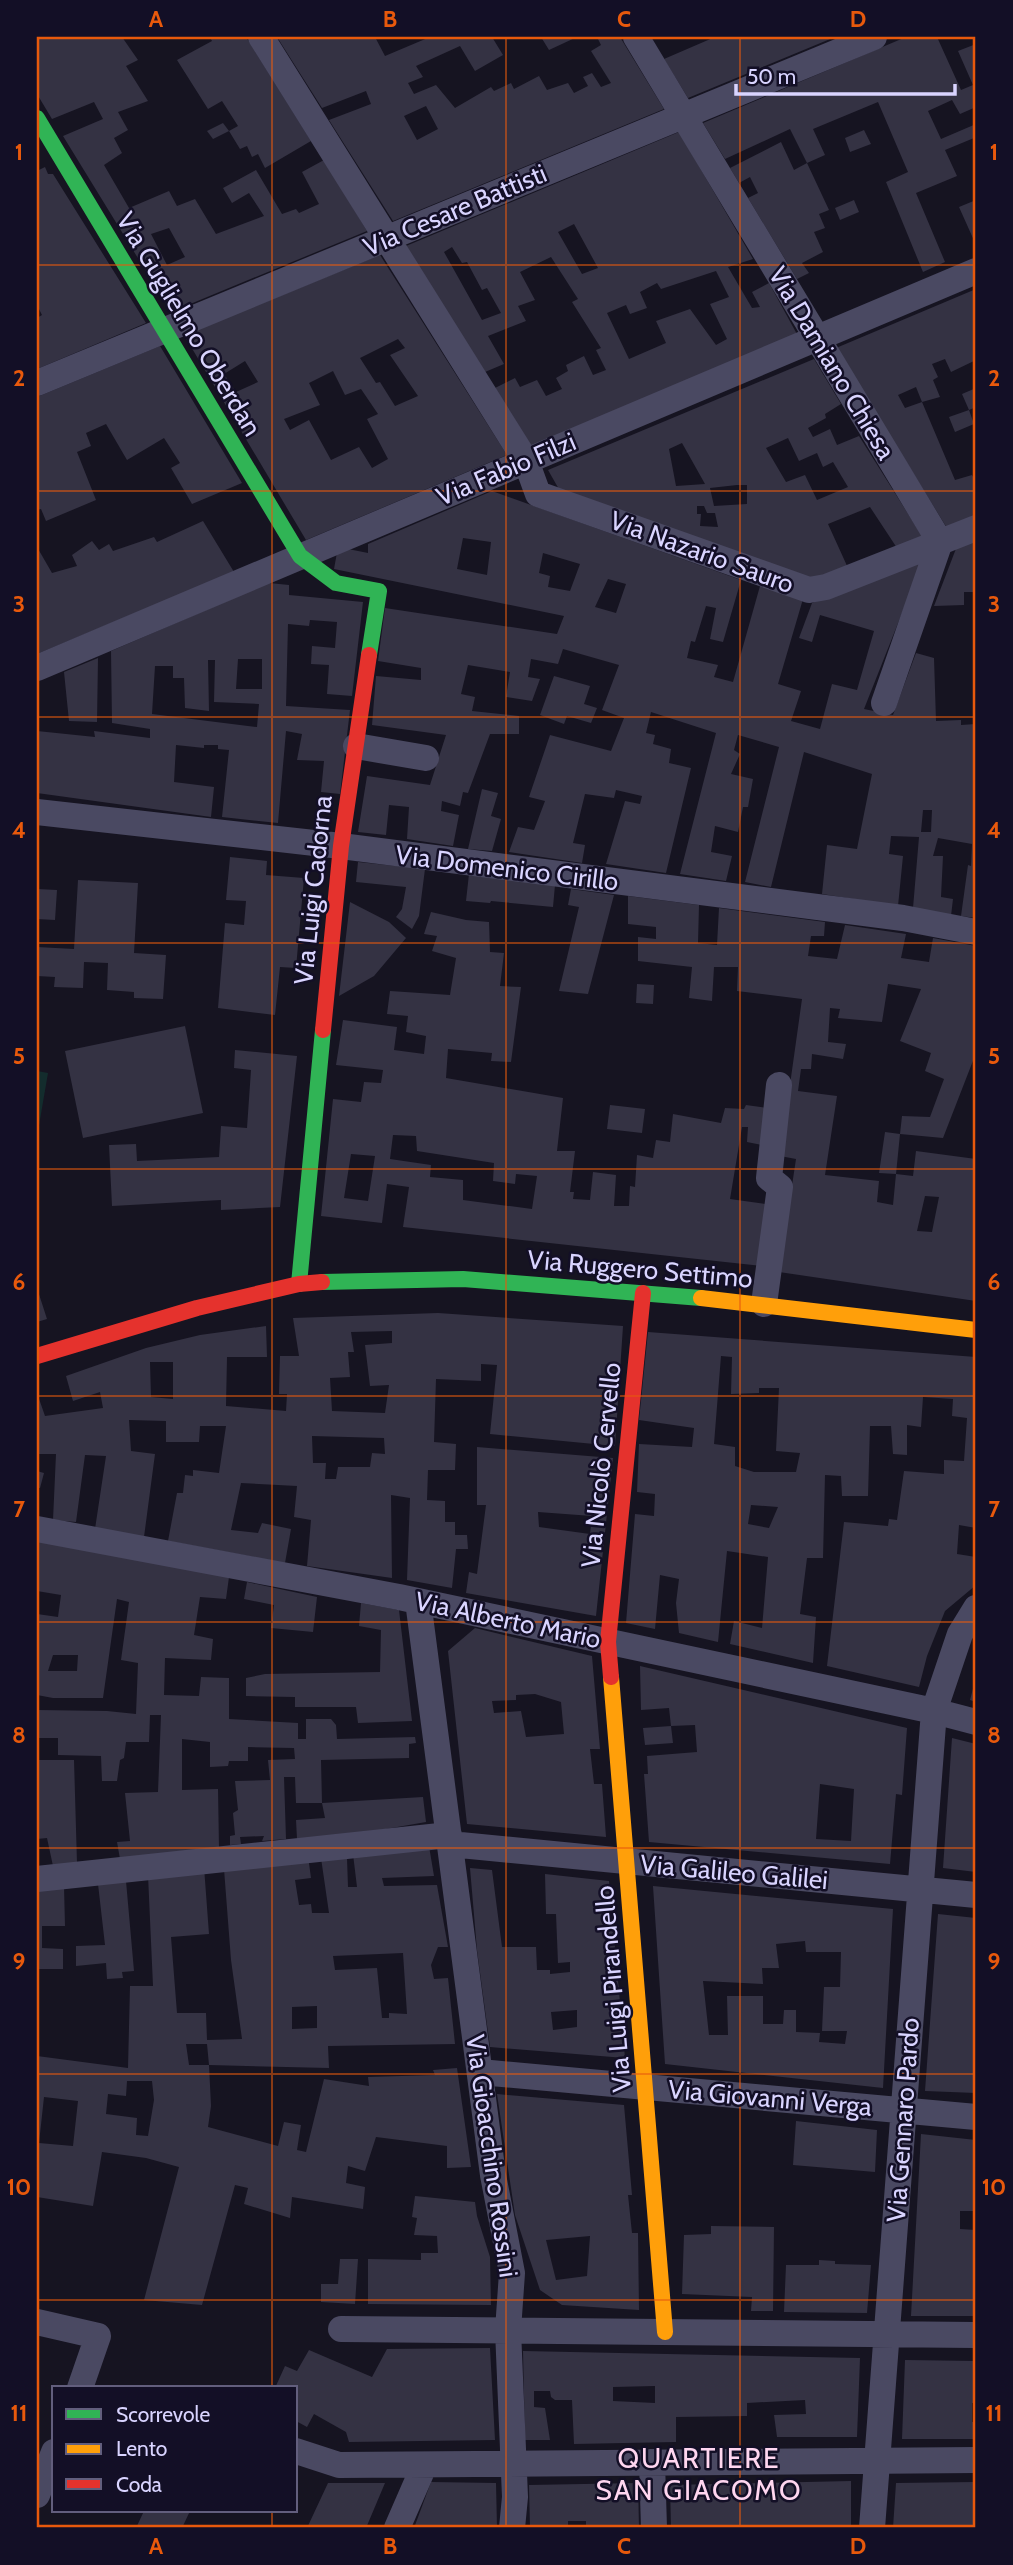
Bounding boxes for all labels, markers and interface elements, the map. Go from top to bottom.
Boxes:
text: A [149,5,164,33]
text: B [383,5,397,33]
text: C [617,5,631,33]
text: D [850,5,866,33]
scale bar [736,52,955,96]
text: 50 m [747,64,796,89]
text: 1 [15,138,23,166]
text: 1 [990,138,998,166]
street label: Via Cesare Battisti [359,157,551,263]
street label: Via Guglielmo Oberdan [109,206,269,442]
street label: Via Damiano Chiesa [762,261,903,466]
text: 2 [13,364,25,392]
text: 2 [988,364,1000,392]
street label: Via Fabio Filzi [431,425,581,513]
street label: Via Nazario Sauro [606,504,798,600]
text: 3 [13,590,25,618]
text: 3 [988,590,1000,618]
street label: Via Luigi Cadorna [287,793,339,986]
text: 4 [12,816,26,844]
text: 4 [987,816,1001,844]
street label: Via Domenico Cirillo [394,838,620,898]
text: 5 [13,1042,25,1070]
text: 5 [988,1042,1000,1070]
street label: Via Ruggero Settimo [526,1243,754,1295]
text: 6 [13,1268,25,1296]
text: 6 [988,1268,1000,1296]
street label: Via Nicolò Cervello [574,1361,628,1569]
text: 7 [13,1495,25,1523]
text: 7 [988,1495,1000,1523]
street label: Via Alberto Mario [412,1585,604,1655]
text: 8 [12,1721,26,1749]
text: 8 [987,1721,1001,1749]
street label: Via Galileo Galilei [639,1848,829,1896]
street label: Via Luigi Pirandello [588,1884,638,2094]
text: 9 [13,1947,25,1975]
text: 9 [988,1947,1000,1975]
street label: Via Gennaro Pardo [880,2017,926,2223]
street label: Via Gioacchino Rossini [459,2033,525,2279]
street label: Via Giovanni Verga [667,2073,874,2123]
text: 10 [7,2173,31,2201]
text: 10 [982,2173,1006,2201]
legend [52,2386,298,2512]
text: 11 [11,2399,27,2427]
text: 11 [986,2399,1002,2427]
text: Scorrevole [116,2402,210,2427]
text: Lento [116,2436,167,2461]
district label: QUARTIERE SAN GIACOMO [596,2441,802,2507]
text: Coda [116,2472,162,2497]
text: A [149,2532,164,2560]
text: B [383,2532,397,2560]
text: C [617,2532,631,2560]
text: D [850,2532,866,2560]

